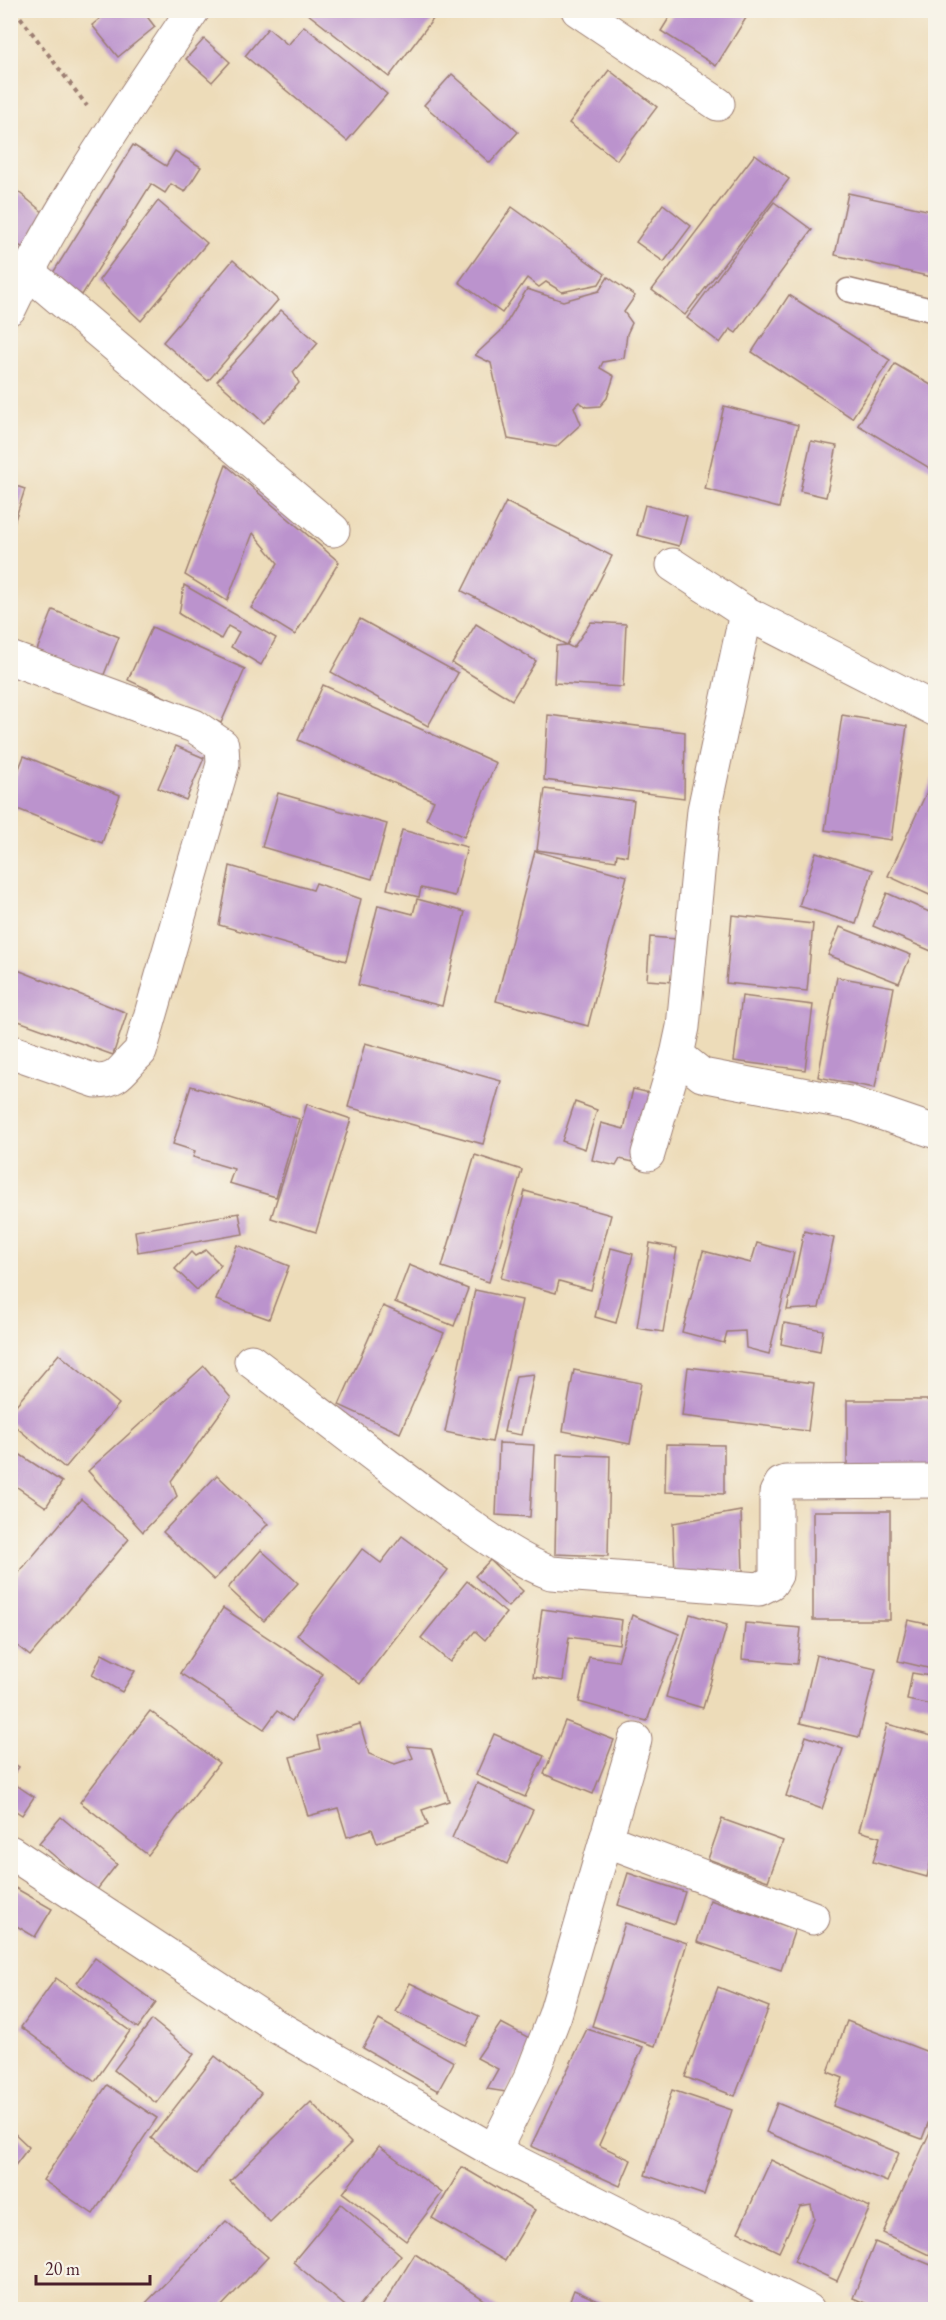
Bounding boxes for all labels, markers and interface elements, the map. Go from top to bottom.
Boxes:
scale bar [36,2248,150,2286]
text: 20 m [45,2257,80,2280]

